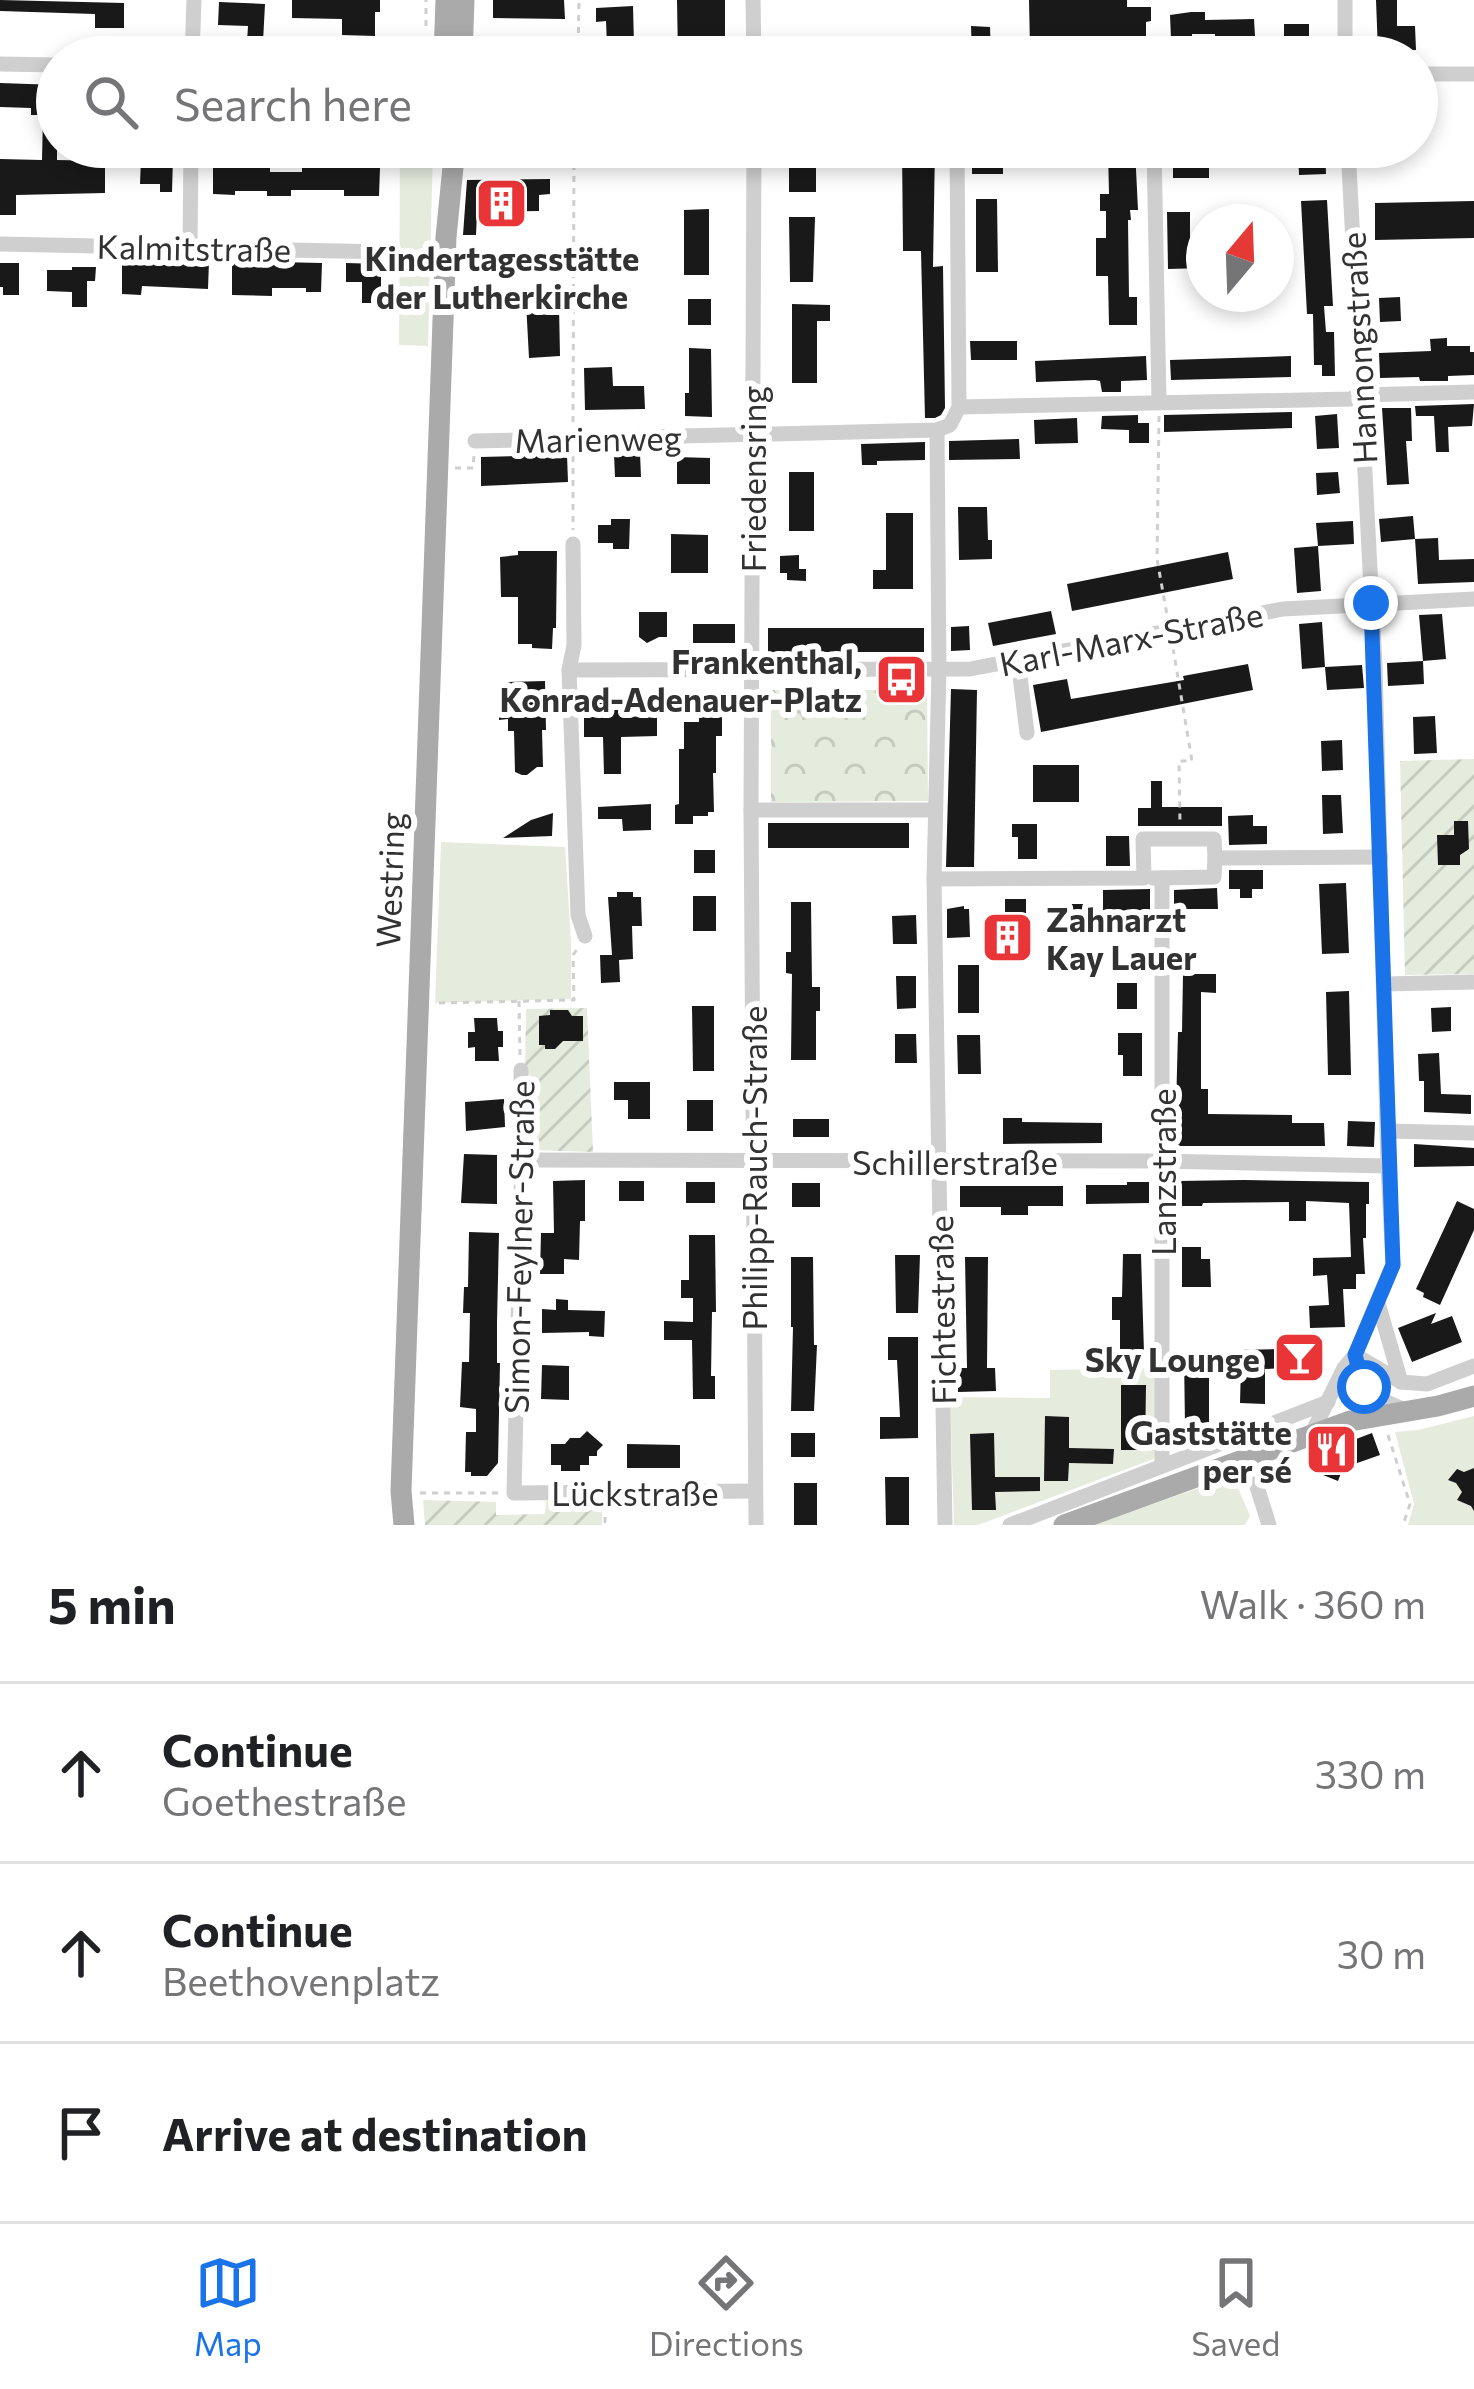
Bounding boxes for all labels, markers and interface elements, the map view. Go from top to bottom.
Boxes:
search box [36,36,1438,168]
icon: search [78,69,144,135]
text: Search here [174,75,412,130]
building icon: Kindertagesstätte der Lutherkirche [474,175,530,231]
north arrow [1186,204,1294,312]
street label: Kalmitstraße [96,225,292,269]
street label: Hannongstraße [1331,231,1385,465]
place label: Kindertagesstätte der Lutherkirche [365,237,639,316]
street label: Friedensring [732,386,773,572]
street label: Marienweg [514,416,682,460]
route end [1344,576,1398,630]
street label: Karl-Marx-Straße [996,592,1266,684]
place label: Frankenthal, Konrad-Adenauer-Platz [500,640,862,719]
bus stop icon: Frankenthal, Konrad-Adenauer-Platz [873,651,929,707]
street label: Westring [366,811,412,949]
place label: Zahnarzt Kay Lauer [1046,898,1197,977]
building icon: Zahnarzt Kay Lauer [979,909,1035,965]
street label: Philipp-Rauch-Straße [733,1006,774,1330]
street label: Simon-Feylner-Straße [495,1080,541,1414]
street label: Lanzstraße [1142,1088,1183,1256]
street label: Schillerstraße [852,1141,1058,1182]
street label: Fichtestraße [919,1215,963,1405]
bar icon: Sky Lounge [1271,1330,1327,1386]
place label: Sky Lounge [1085,1338,1260,1379]
route start [1337,1360,1391,1414]
place label: Gaststätte per sé [1130,1411,1292,1490]
restaurant icon: Gaststätte per sé [1303,1422,1359,1478]
street label: Lückstraße [551,1472,719,1513]
text: 5 min [48,1572,176,1635]
text: Walk · 360 m [1200,1579,1426,1627]
text: Continue [162,1721,353,1776]
icon: ahead [48,1740,114,1806]
text: 330 m [1315,1749,1426,1797]
text: Goethestraße [162,1776,407,1824]
text: Continue [162,1901,353,1956]
icon: ahead [48,1920,114,1986]
text: 30 m [1337,1929,1426,1977]
text: Beethovenplatz [162,1956,440,2004]
icon: arrive [48,2100,114,2166]
text: Arrive at destination [162,2105,588,2160]
tab: Map [194,2250,262,2363]
tab: Directions [649,2250,804,2363]
tab: Saved [1191,2250,1280,2363]

